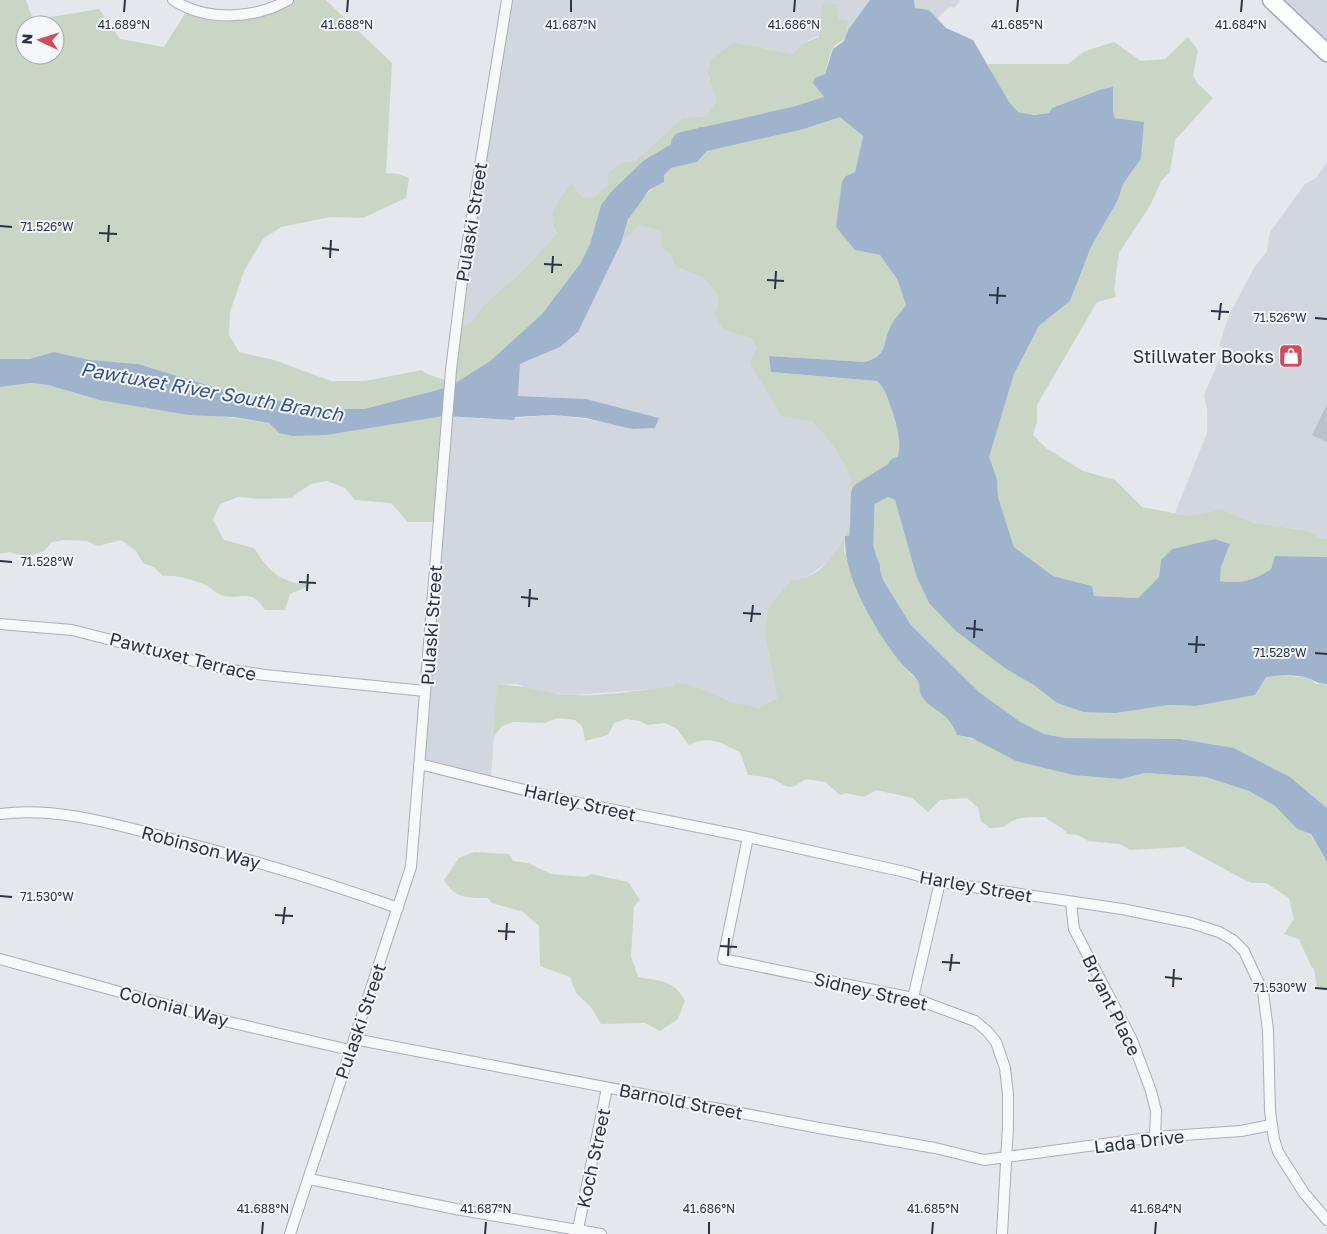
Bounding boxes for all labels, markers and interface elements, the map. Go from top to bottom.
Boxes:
north arrow [15,15,65,65]
text: 41.689°N [98,17,150,32]
text: 41.688°N [321,17,373,32]
text: 41.687°N [545,17,597,32]
text: 41.686°N [768,17,820,32]
text: 41.685°N [991,17,1043,32]
text: 41.684°N [1215,17,1267,32]
text: N [18,33,35,45]
street label: Pulaski Street [451,161,491,283]
text: 71.526°W [20,219,74,234]
text: 71.526°W [1253,310,1307,325]
shop icon: Stillwater Books [1278,343,1304,369]
place label: Stillwater Books [1133,345,1274,367]
water label: Pawtuxet River South Branch [79,357,346,426]
text: 71.528°W [20,554,74,569]
street label: Pulaski Street [416,564,446,686]
street label: Pawtuxet Terrace [107,627,259,685]
text: 71.528°W [1253,645,1307,660]
street label: Harley Street [522,778,638,826]
street label: Robinson Way [139,821,263,873]
street label: Harley Street [918,865,1034,907]
text: 71.530°W [20,889,74,904]
street label: Bryant Place [1078,951,1146,1059]
street label: Pulaski Street [330,960,390,1082]
street label: Sidney Street [812,967,930,1015]
text: 71.530°W [1253,980,1307,995]
street label: Colonial Way [117,981,231,1031]
street label: Barnold Street [617,1078,745,1124]
street label: Koch Street [572,1106,614,1210]
street label: Lada Drive [1093,1125,1185,1157]
text: 41.688°N [237,1201,289,1216]
text: 41.687°N [460,1201,512,1216]
text: 41.686°N [683,1201,735,1216]
text: 41.685°N [907,1201,959,1216]
text: 41.684°N [1130,1201,1182,1216]

